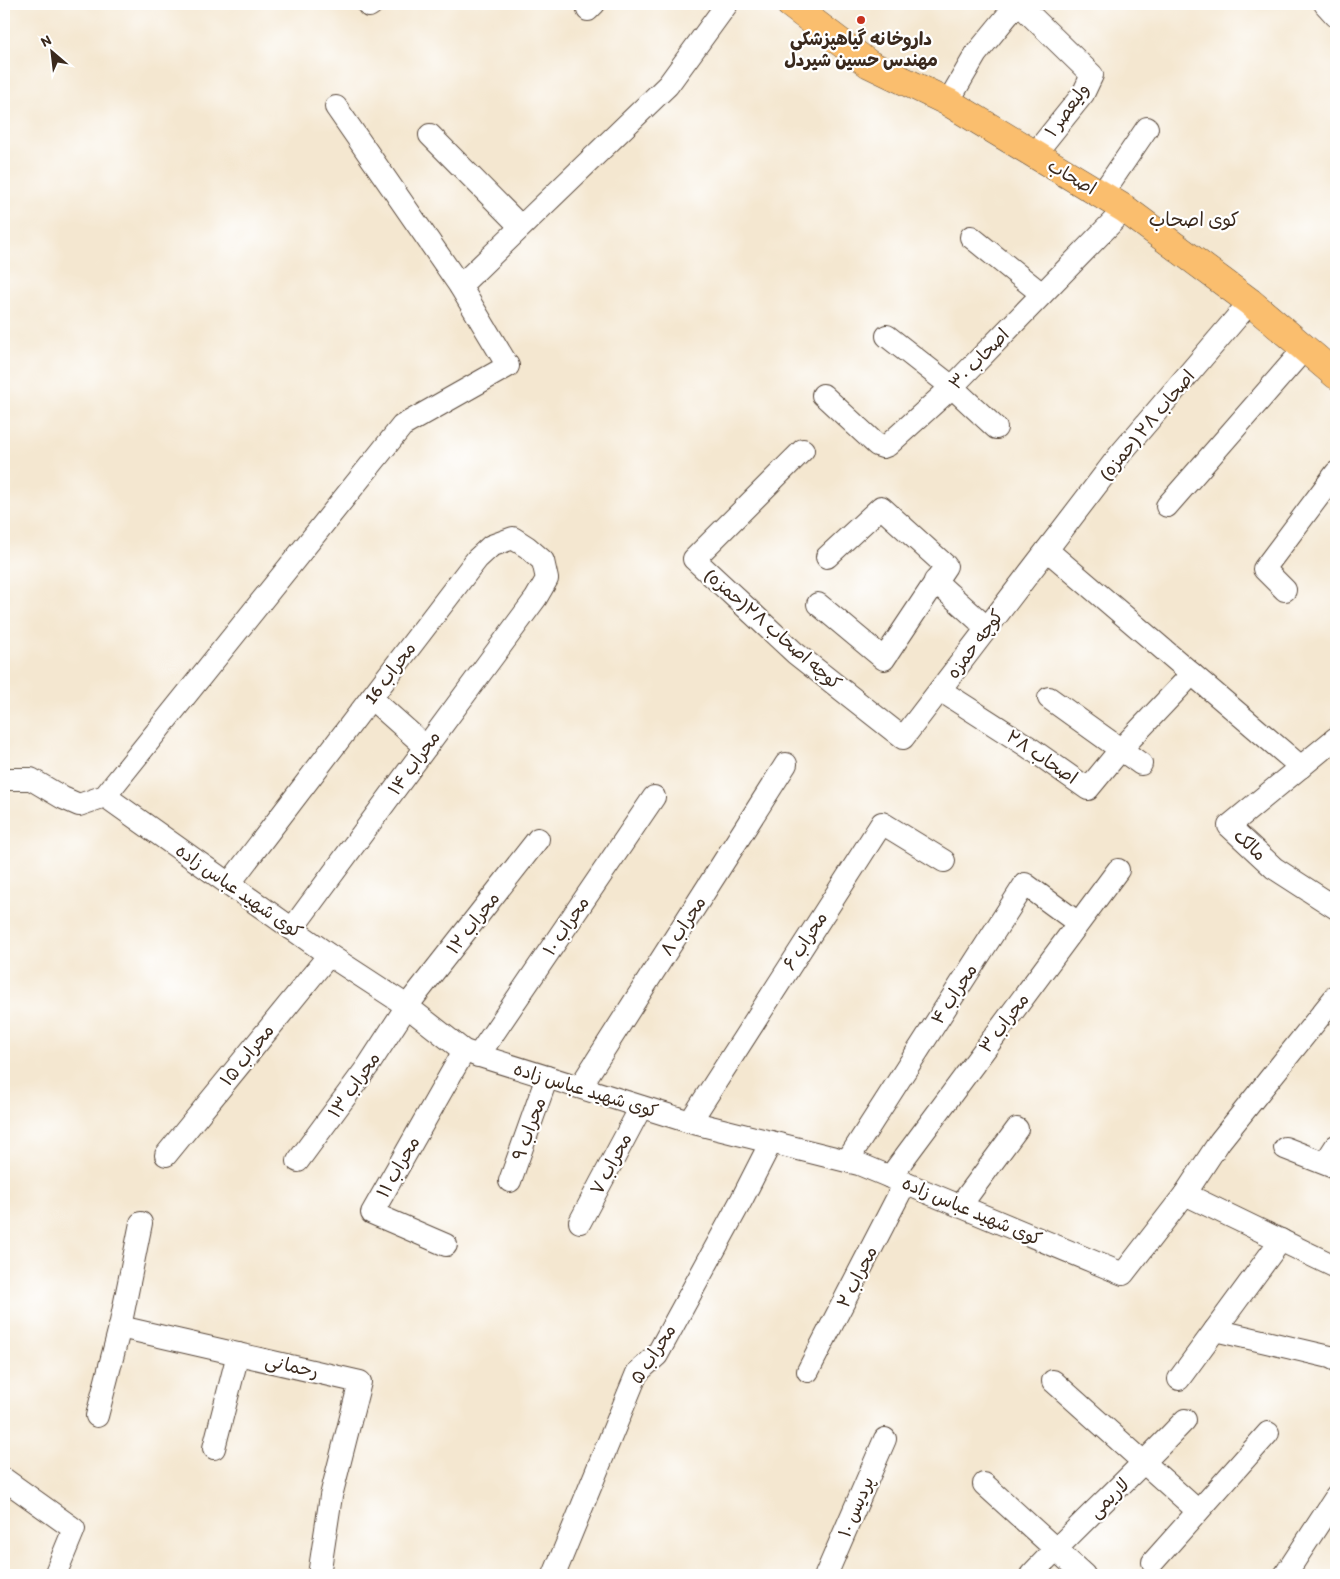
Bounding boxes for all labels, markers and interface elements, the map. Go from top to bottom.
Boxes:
marker: داروخانه گیاهپزشکی مهندس حسین شیردل [855,14,867,26]
north arrow [28,28,78,78]
place label: داروخانه گیاهپزشکی مهندس حسین شیردل [784,28,938,71]
text: N [38,31,54,51]
street label: ولیعصر ۱ [1040,79,1094,141]
street label: اصحاب [1044,154,1100,200]
district label: کوی اصحاب [1149,208,1239,231]
street label: اصحاب ۳۰ [944,324,1014,394]
street label: اصحاب ۲۸ (حمزه) [1094,365,1200,485]
street label: کوچه اصحاب ۲۸(حمزه) [699,564,846,695]
street label: کوچه حمزه [942,605,1009,684]
street label: محراب 16 [360,638,420,708]
street label: اصحاب ۲۸ [1002,725,1082,789]
street label: محراب ۱۴ [383,726,445,800]
street label: مالک [1229,825,1271,865]
street label: کوی شهید عباس زاده [171,839,307,943]
street label: محراب ۱۲ [442,887,504,959]
street label: محراب ۱۰ [538,892,594,960]
street label: محراب ۸ [656,892,710,960]
street label: محراب ۶ [778,908,832,974]
street label: محراب ۴ [926,960,982,1028]
street label: محراب ۳ [974,989,1034,1057]
street label: محراب ۱۵ [215,1020,279,1090]
street label: محراب ۱۳ [323,1048,385,1122]
street label: کوی شهید عباس زاده [511,1058,661,1123]
street label: محراب ۹ [507,1094,551,1164]
street label: محراب ۷ [586,1129,636,1199]
street label: محراب ۱۱ [372,1132,424,1202]
street label: کوی شهید عباس زاده [899,1172,1046,1251]
street label: محراب ۲ [832,1242,882,1312]
street label: محراب ۵ [626,1320,680,1388]
street label: رحمانی [263,1349,321,1383]
street label: پردیس ۱۰ [833,1473,880,1541]
street label: لاریمی [1084,1473,1134,1523]

